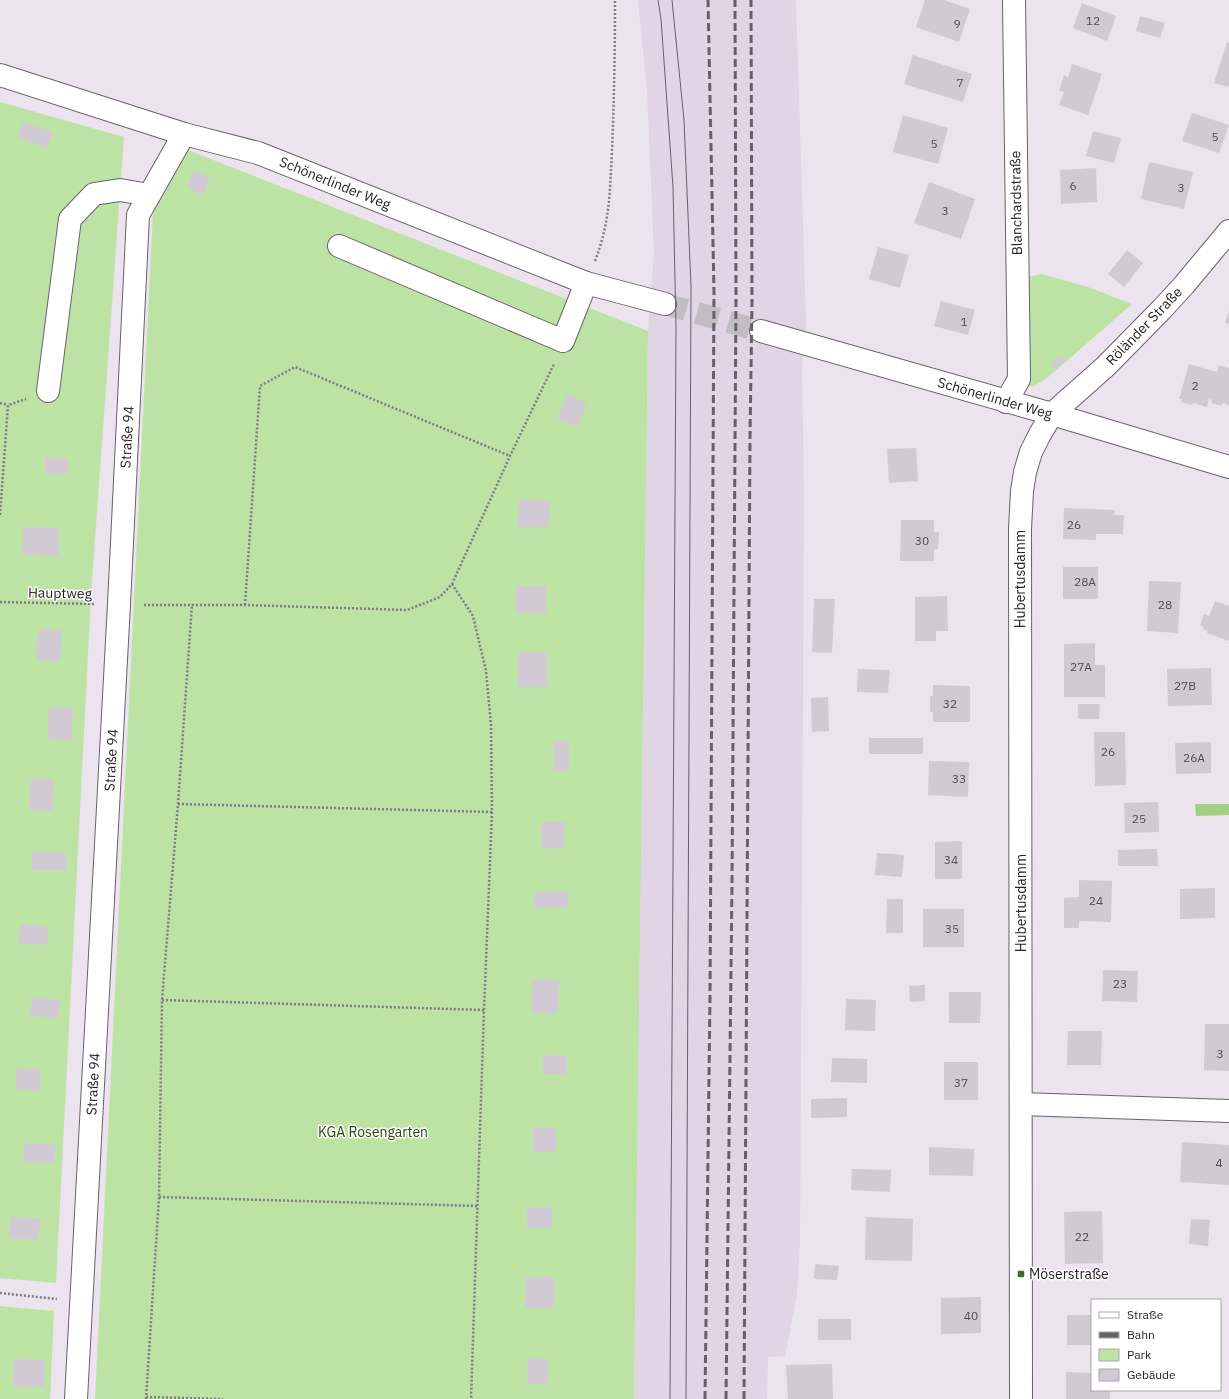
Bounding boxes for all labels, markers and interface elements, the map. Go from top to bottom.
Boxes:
house number: 12 [1086,13,1100,28]
house number: 9 [953,16,961,31]
house number: 7 [956,75,964,90]
house number: 5 [1211,129,1219,144]
house number: 5 [930,136,938,151]
street label: Blanchardstraße [1006,150,1026,256]
street label: Schönerlinder Weg [277,152,394,214]
house number: 6 [1069,178,1077,193]
house number: 3 [1177,180,1185,195]
house number: 3 [941,203,949,218]
street label: Röländer Straße [1102,283,1186,369]
house number: 1 [960,314,968,329]
street label: Schönerlinder Weg [936,373,1055,423]
house number: 2 [1191,378,1199,393]
street label: Straße 94 [116,405,138,469]
house number: 26 [1067,517,1081,532]
street label: Hubertusdamm [1011,530,1029,628]
house number: 30 [915,533,929,548]
house number: 28A [1074,574,1096,589]
street label: Hauptweg [28,583,93,603]
house number: 28 [1158,597,1172,612]
house number: 27A [1070,659,1092,674]
house number: 27B [1174,678,1196,693]
house number: 32 [943,696,957,711]
street label: Straße 94 [100,728,122,792]
house number: 26 [1101,744,1115,759]
house number: 26A [1183,750,1205,765]
house number: 33 [952,771,966,786]
house number: 25 [1132,811,1146,826]
house number: 34 [944,852,958,867]
street label: Hubertusdamm [1012,854,1030,952]
house number: 24 [1089,893,1103,908]
house number: 35 [945,921,959,936]
house number: 23 [1113,976,1127,991]
house number: 3 [1216,1046,1224,1061]
street label: Straße 94 [82,1052,104,1116]
house number: 37 [954,1075,968,1090]
park label: KGA Rosengarten [318,1123,428,1141]
house number: 4 [1215,1155,1223,1170]
house number: 22 [1075,1229,1089,1244]
place label: Möserstraße [1029,1265,1109,1283]
marker: Möserstraße [1016,1269,1026,1279]
legend [1091,1299,1221,1391]
text: Straße [1127,1307,1164,1322]
house number: 40 [964,1308,978,1323]
text: Bahn [1127,1327,1155,1342]
text: Park [1127,1347,1152,1362]
text: Gebäude [1127,1367,1176,1382]

